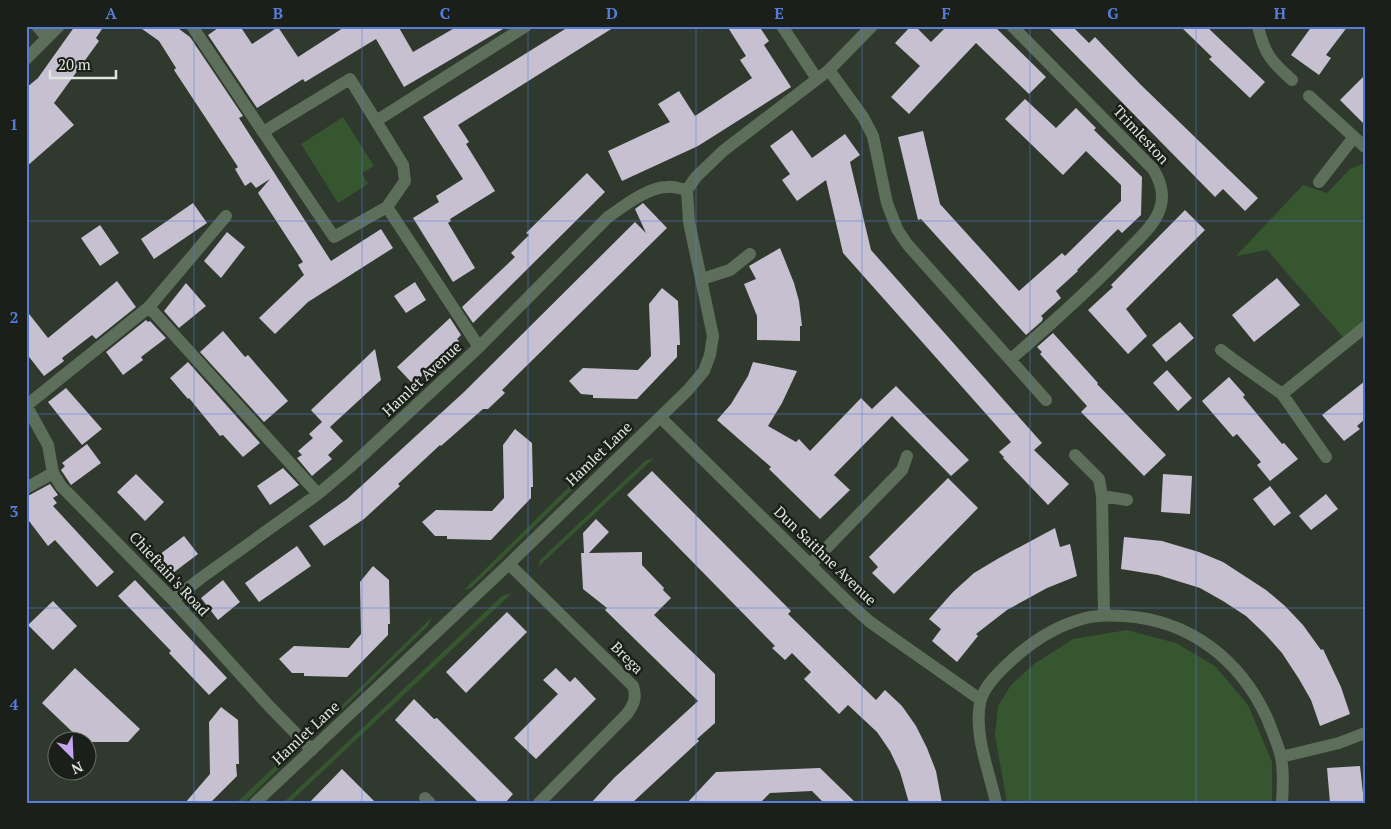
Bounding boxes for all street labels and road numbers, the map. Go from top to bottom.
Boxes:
street label: Trimleston [1109,101,1174,168]
street label: Hamlet Avenue [377,336,465,420]
street label: Hamlet Lane [561,417,636,490]
street label: Dun Saithne Avenue [770,501,881,609]
street label: Chieftain's Road [125,527,214,620]
street label: Brega [607,637,649,678]
street label: Hamlet Lane [267,696,343,769]

